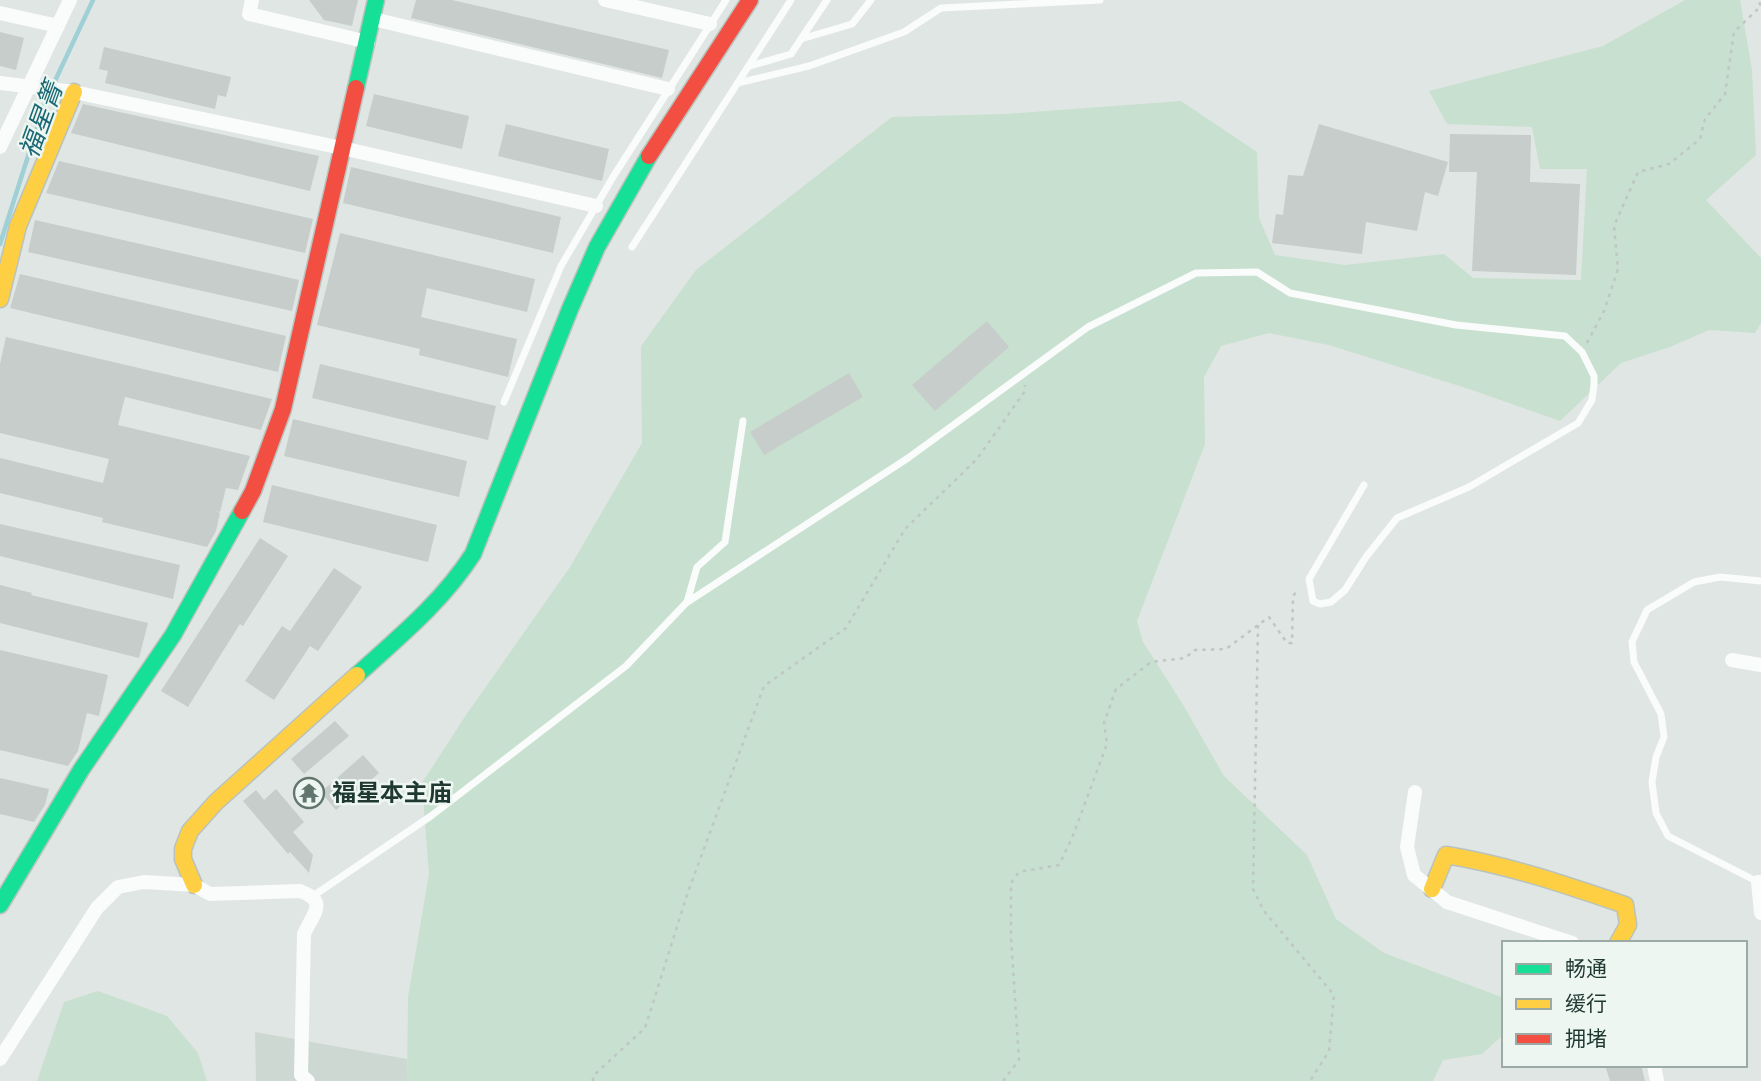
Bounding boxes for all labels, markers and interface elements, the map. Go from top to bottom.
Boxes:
water label: 福星箐 [11,73,71,162]
temple icon: 福星本主庙 [292,776,326,810]
place label: 福星本主庙 [332,776,452,808]
legend [1502,941,1747,1067]
text: 畅通 [1565,954,1607,982]
text: 缓行 [1565,989,1607,1017]
text: 拥堵 [1565,1024,1607,1052]

